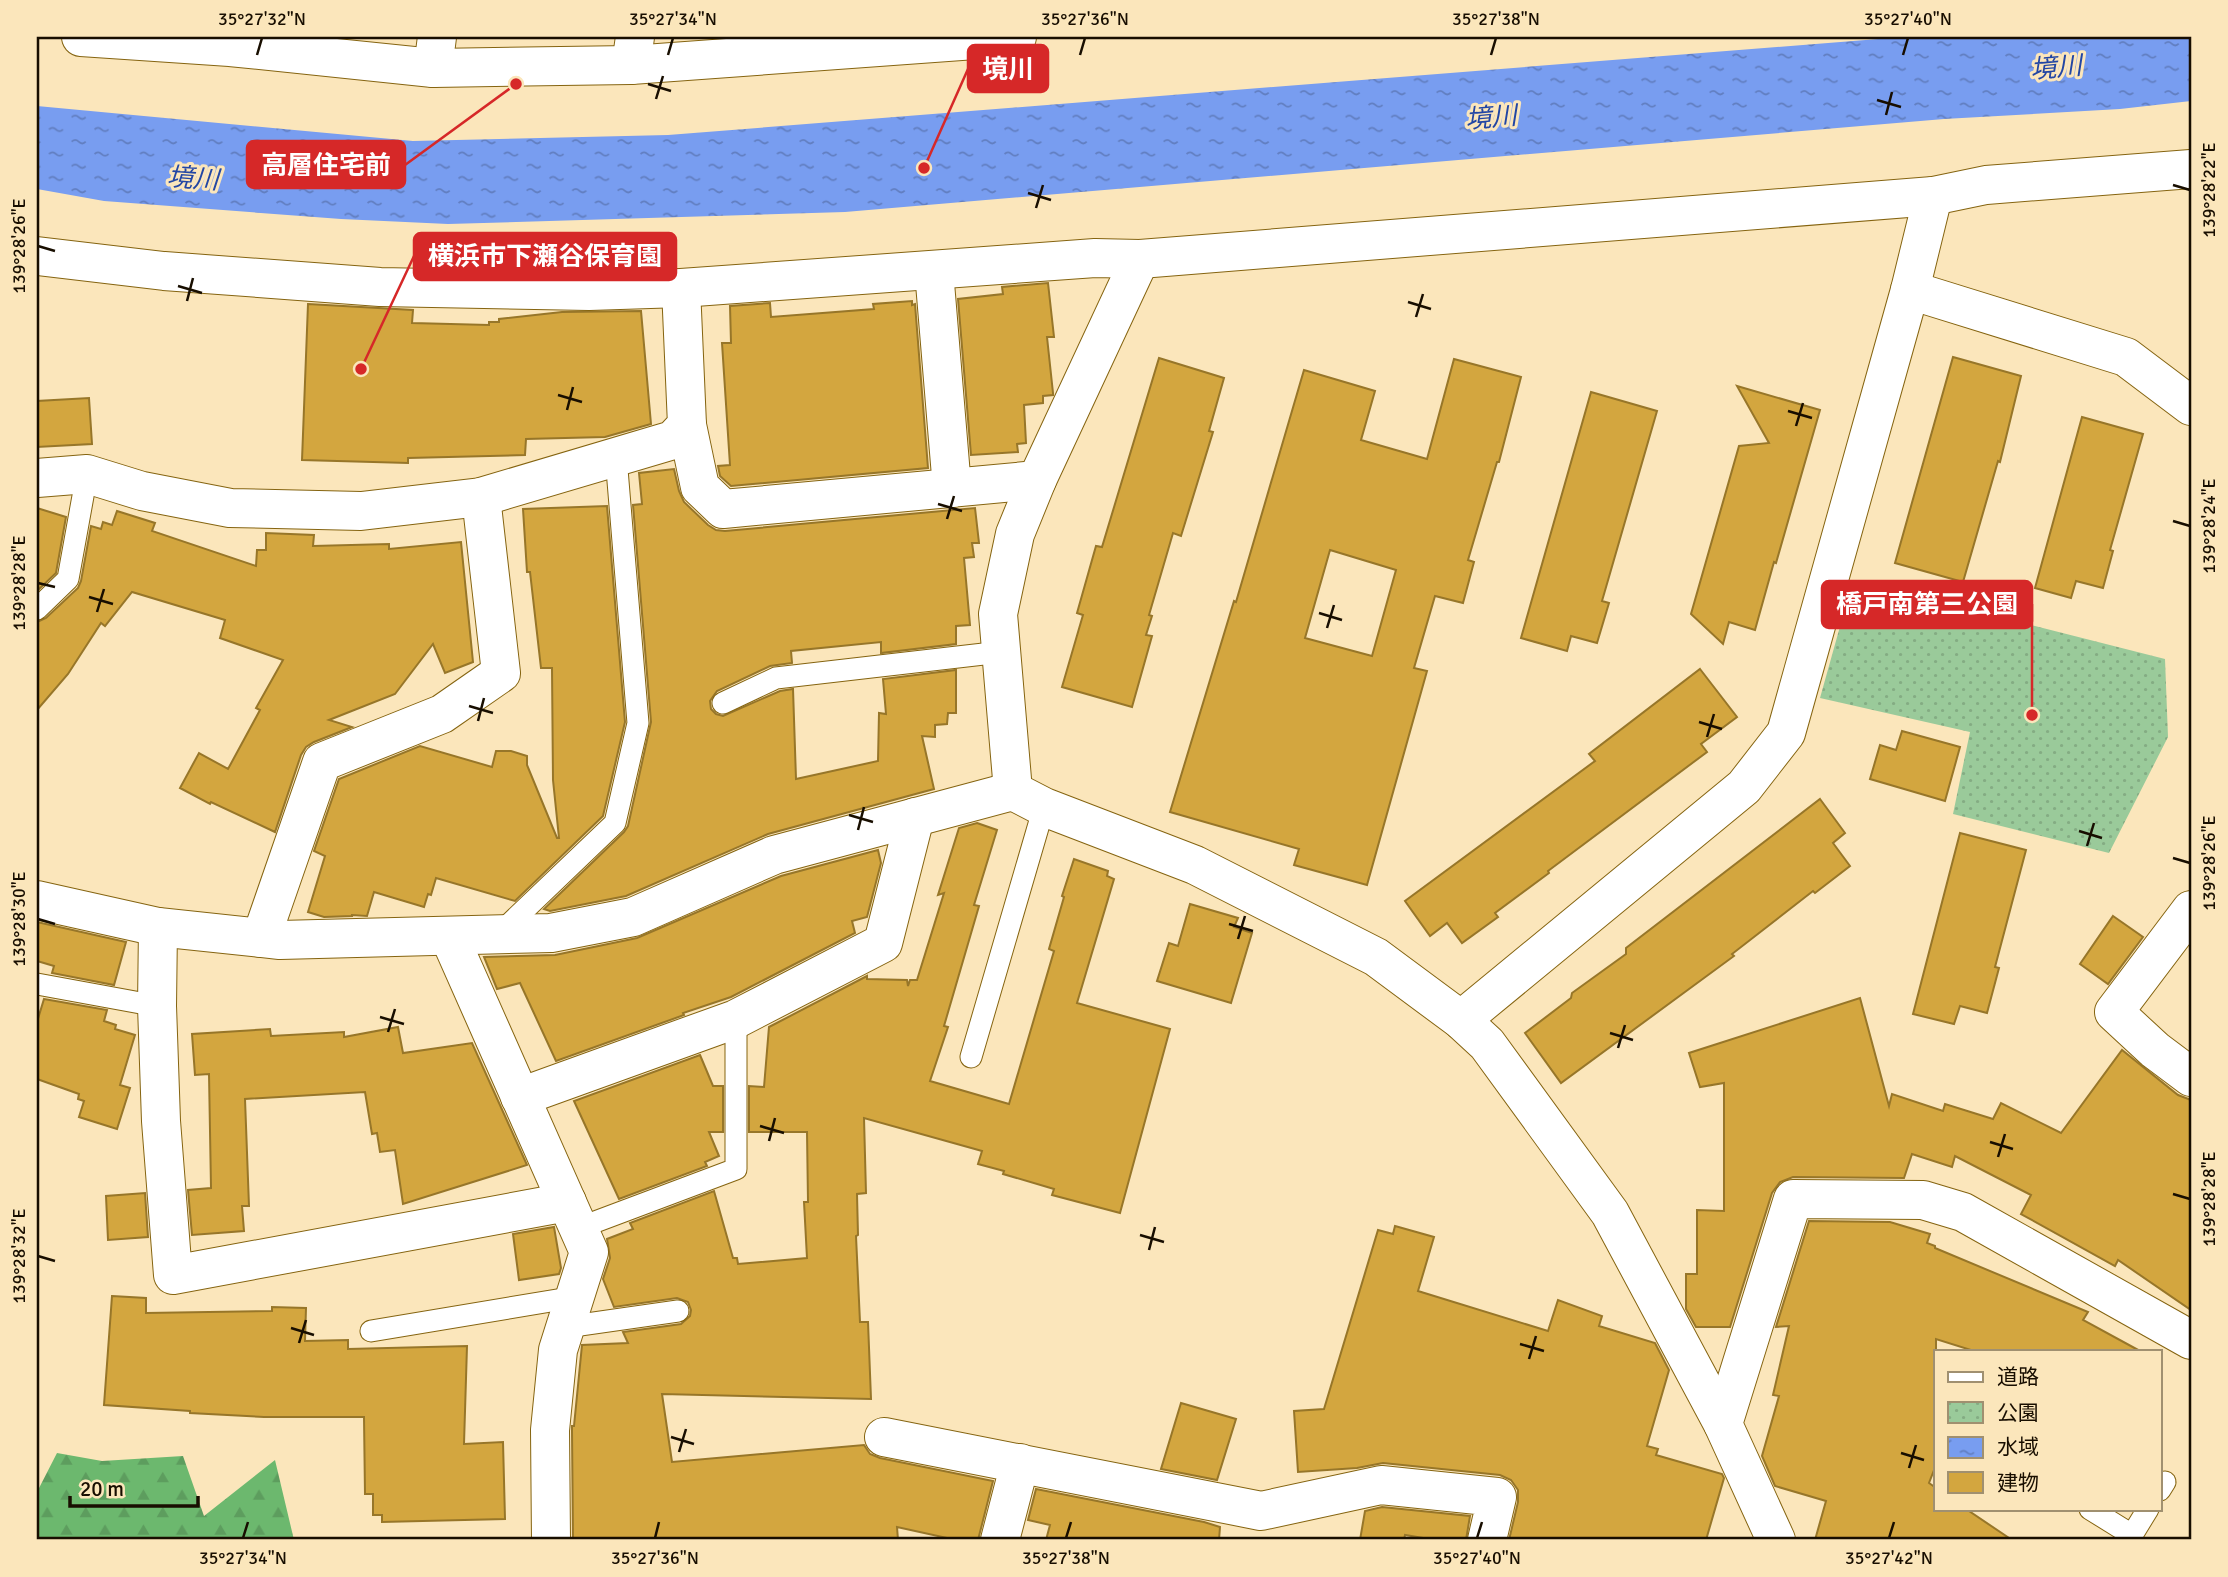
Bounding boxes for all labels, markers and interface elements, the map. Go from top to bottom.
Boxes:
text: 35°27'32"N [218,8,306,30]
text: 35°27'34"N [629,8,717,30]
text: 35°27'36"N [1041,8,1129,30]
text: 35°27'38"N [1452,8,1540,30]
text: 35°27'40"N [1864,8,1952,30]
callout: 境川 [968,45,1048,92]
water label: 境川 [2029,50,2086,86]
text: 境川 [982,54,1034,86]
water label: 境川 [1464,100,1521,136]
callout: 高層住宅前 [247,141,405,188]
text: 139°28'22"E [2198,142,2220,238]
text: 高層住宅前 [261,150,391,182]
water label: 境川 [166,161,223,197]
text: 139°28'26"E [8,198,30,294]
callout: 横浜市下瀬谷保育園 [414,233,676,280]
text: 横浜市下瀬谷保育園 [428,241,662,273]
text: 139°28'24"E [2198,478,2220,574]
text: 139°28'28"E [8,535,30,631]
callout: 橋戸南第三公園 [1822,581,2032,628]
text: 橋戸南第三公園 [1836,589,2018,621]
text: 139°28'26"E [2198,815,2220,911]
text: 139°28'30"E [8,871,30,967]
text: 139°28'28"E [2198,1151,2220,1247]
text: 139°28'32"E [8,1208,30,1304]
legend [1934,1350,2162,1510]
text: 道路 [1997,1364,2039,1390]
text: 公園 [1997,1400,2039,1426]
text: 水域 [1997,1434,2039,1460]
scale bar [70,1465,198,1509]
text: 建物 [1997,1470,2039,1496]
text: 20 m [80,1476,124,1502]
text: 35°27'34"N [199,1547,287,1569]
text: 35°27'36"N [611,1547,699,1569]
text: 35°27'38"N [1022,1547,1110,1569]
text: 35°27'40"N [1433,1547,1521,1569]
text: 35°27'42"N [1845,1547,1933,1569]

